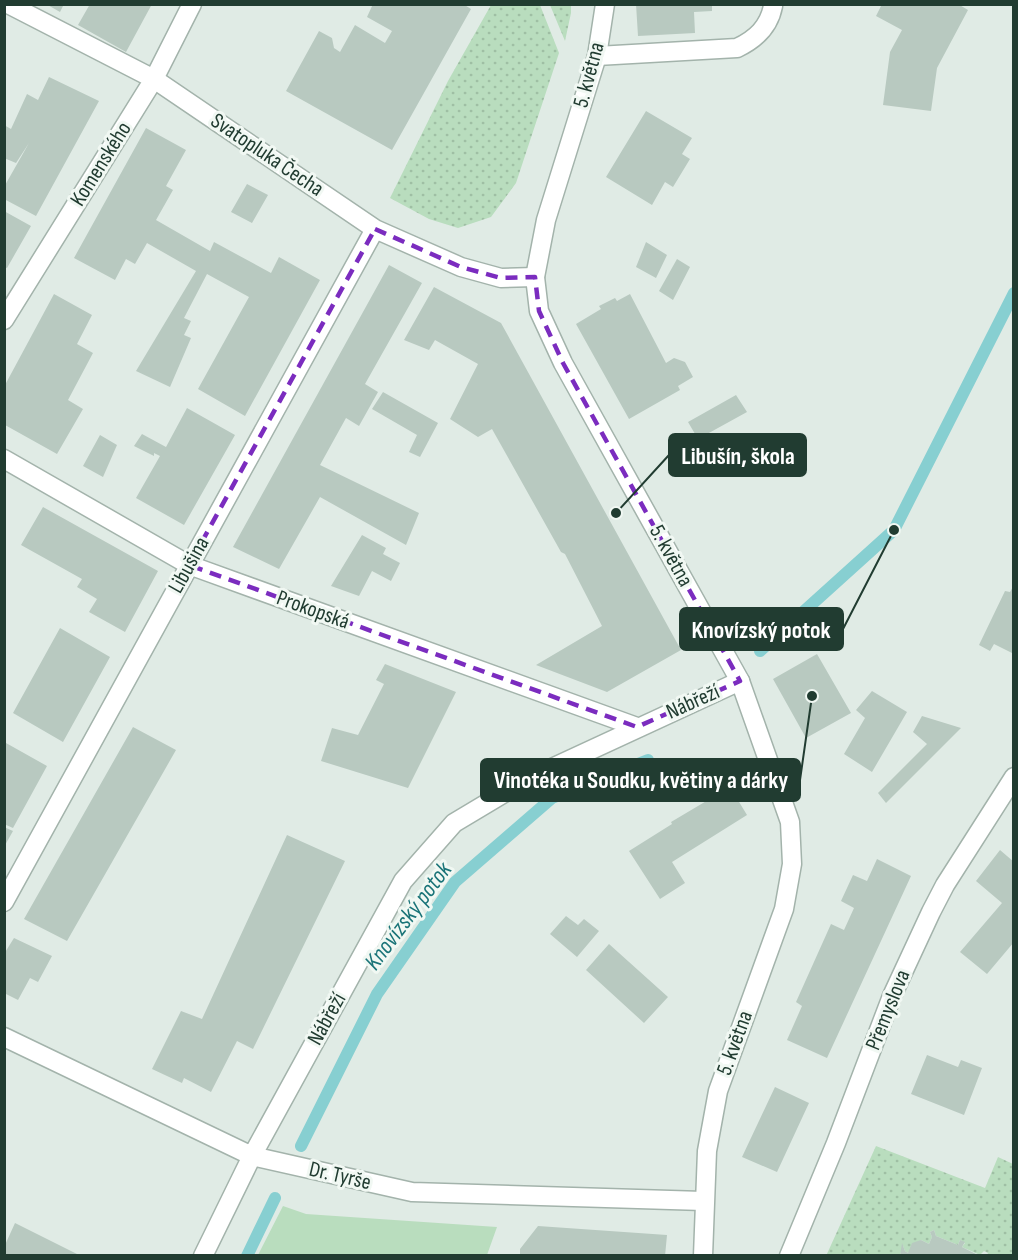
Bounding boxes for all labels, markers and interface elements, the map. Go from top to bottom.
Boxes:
street label: 5. května [567,39,611,111]
street label: Svatopluka Čecha [205,107,329,203]
street label: Komenského [65,117,137,211]
callout: Libušín, škola [669,434,806,476]
text: Libušín, škola [681,442,795,471]
street label: 5. května [643,520,699,592]
street label: Libušina [163,532,215,598]
street label: Prokopská [273,584,353,636]
callout: Knovízský potok [680,608,843,650]
text: Knovízský potok [691,616,831,645]
street label: Nábřeží [662,678,725,726]
callout: Vinotéka u Soudku, květiny a dárky [481,759,800,801]
text: Vinotéka u Soudku, květiny a dárky [494,766,788,795]
water label: Knovízský potok [358,856,459,976]
street label: Přemyslova [860,966,916,1054]
street label: Nábřeží [302,987,353,1050]
street label: 5. května [711,1007,759,1079]
street label: Dr. Tyrše [306,1156,374,1196]

